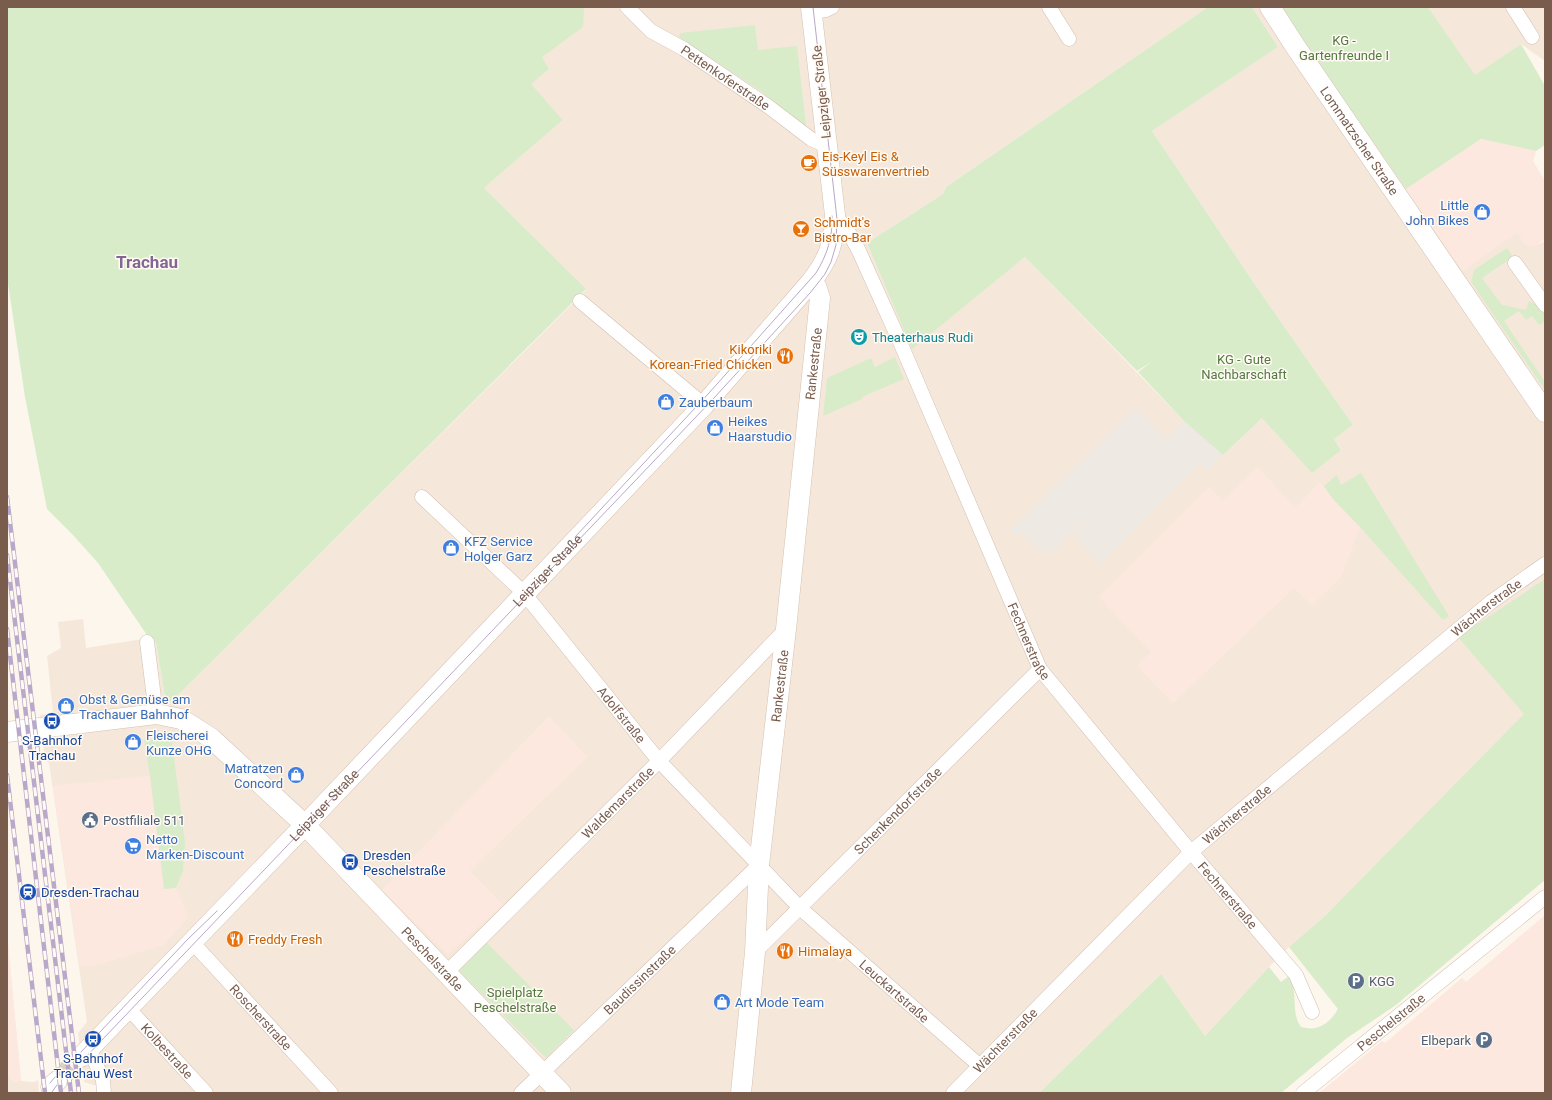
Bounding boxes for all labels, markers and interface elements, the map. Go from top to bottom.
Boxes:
park label: KG - Gartenfreunde I [1299,33,1389,63]
street label: Pettenkoferstraße [678,42,773,113]
street label: Leipziger Straße [809,45,834,139]
street label: Lommatzscher Straße [1317,84,1402,198]
place label: Eis-Keyl Eis & Süsswarenvertrieb [822,149,929,179]
cafe icon: Eis-Keyl Eis & Süsswarenvertrieb [799,153,819,173]
place label: Little John Bikes [1406,198,1469,228]
shop icon: Little John Bikes [1472,202,1492,222]
place label: Schmidt's Bistro-Bar [814,215,872,245]
bar icon: Schmidt's Bistro-Bar [791,219,811,239]
district label: Trachau [116,252,178,272]
street label: Rankestraße [803,327,825,401]
theatre icon: Theaterhaus Rudi [849,327,869,347]
place label: Theaterhaus Rudi [872,330,973,345]
place label: Kikoriki Korean-Fried Chicken [649,342,772,372]
restaurant icon: Kikoriki Korean-Fried Chicken [775,346,795,366]
park label: KG - Gute Nachbarschaft [1201,352,1287,382]
shop icon: Zauberbaum [656,392,676,412]
place label: Zauberbaum [679,395,753,410]
place label: Heikes Haarstudio [728,414,792,444]
shop icon: Heikes Haarstudio [705,418,725,438]
street label: Leipziger Straße [510,531,585,610]
place label: KFZ Service Holger Garz [464,534,533,564]
shop icon: KFZ Service Holger Garz [441,538,461,558]
street label: Wächterstraße [1448,576,1524,640]
street label: Fechnerstraße [1004,600,1053,683]
street label: Rankestraße [768,649,792,723]
street label: Adolfstraße [594,684,648,746]
place label: Obst & Gemüse am Trachauer Bahnhof [79,692,190,722]
shop icon: Obst & Gemüse am Trachauer Bahnhof [56,696,76,716]
bus stop icon: S-Bahnhof Trachau [42,711,62,731]
place label: Fleischerei Kunze OHG [146,728,212,758]
shop icon: Fleischerei Kunze OHG [123,732,143,752]
place label: S-Bahnhof Trachau [22,733,82,763]
place label: Matratzen Concord [224,761,283,791]
street label: Waldemarstraße [579,764,657,842]
street label: Schenkendorfstraße [851,764,945,857]
shop icon: Matratzen Concord [286,765,306,785]
street label: Leipziger Straße [287,766,362,844]
street label: Wächterstraße [1199,781,1274,847]
public building icon: Postfiliale 511 [80,810,100,830]
place label: Postfiliale 511 [103,813,185,828]
place label: Netto Marken-Discount [146,832,244,862]
supermarket icon: Netto Marken-Discount [123,836,143,856]
place label: Dresden Peschelstraße [363,848,446,878]
bus stop icon: Dresden Peschelstraße [340,852,360,872]
street label: Fechnerstraße [1195,859,1260,932]
station icon: Dresden-Trachau [18,882,38,902]
place label: Dresden-Trachau [41,885,139,900]
street label: Peschelstraße [398,924,466,994]
restaurant icon: Freddy Fresh [225,929,245,949]
place label: Freddy Fresh [248,932,322,947]
restaurant icon: Himalaya [775,941,795,961]
street label: Baudissinstraße [601,942,679,1018]
place label: Himalaya [798,944,852,959]
street label: Leuckartstraße [856,957,932,1026]
parking icon: KGG [1346,971,1366,991]
place label: KGG [1369,974,1395,989]
street label: Roscherstraße [227,981,295,1054]
park label: Spielplatz Peschelstraße [474,985,556,1015]
street label: Peschelstraße [1354,990,1428,1054]
shop icon: Art Mode Team [712,992,732,1012]
place label: Art Mode Team [735,995,824,1010]
street label: Wächterstraße [970,1005,1041,1076]
street label: Kolbestraße [138,1020,196,1082]
bus stop icon: S-Bahnhof Trachau West [83,1029,103,1049]
parking icon: Elbepark [1474,1030,1494,1050]
place label: Elbepark [1421,1033,1471,1048]
place label: S-Bahnhof Trachau West [53,1051,133,1081]

